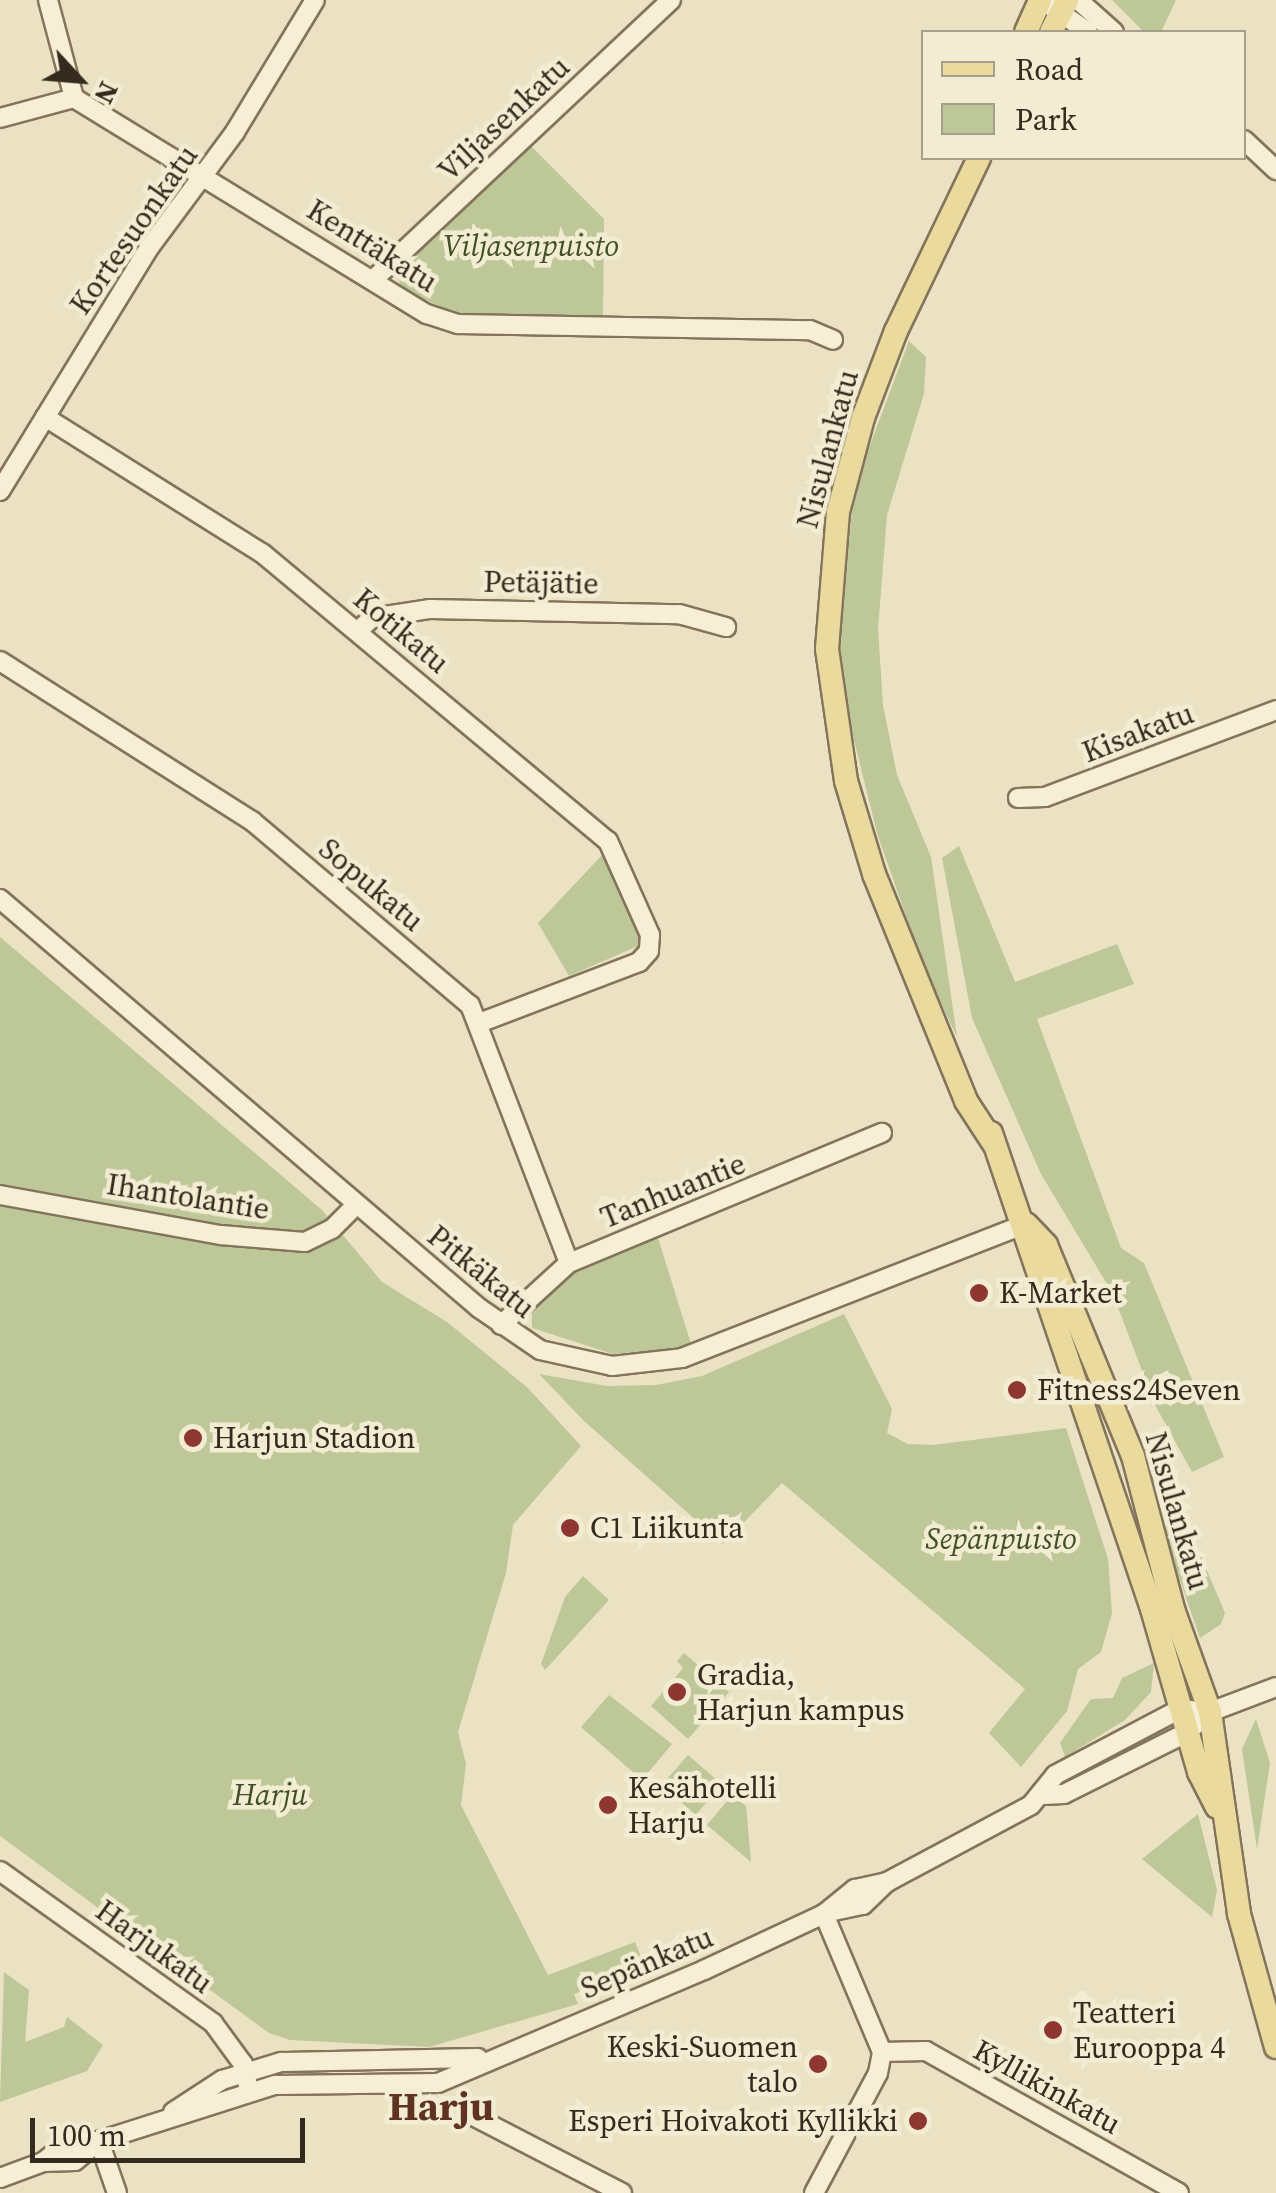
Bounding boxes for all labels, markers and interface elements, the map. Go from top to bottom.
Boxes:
north arrow [30,30,130,130]
legend [921,30,1246,160]
street label: Viljasenkatu [431,49,577,189]
text: Road [1015,49,1083,90]
text: N [85,76,129,111]
text: Park [1015,99,1077,140]
street label: Kortesuonkatu [62,139,206,321]
street label: Kenttäkatu [300,192,444,300]
park label: Viljasenpuisto [443,228,619,264]
street label: Nisulankatu [790,366,866,532]
street label: Petäjätie [483,564,599,602]
street label: Kotikatu [346,581,456,681]
street label: Kisakatu [1077,695,1199,771]
street label: Sopukatu [312,831,430,939]
street label: Tanhuantie [595,1146,751,1236]
street label: Ihantolantie [104,1166,272,1228]
street label: Pitkäkatu [420,1218,542,1326]
place label: K-Market [999,1275,1122,1311]
marker: K-Market [968,1282,990,1304]
place label: Fitness24Seven [1037,1372,1241,1408]
marker: Fitness24Seven [1006,1379,1028,1401]
place label: Harjun Stadion [213,1420,415,1456]
marker: Harjun Stadion [182,1427,204,1449]
street label: Nisulankatu [1137,1428,1217,1594]
place label: C1 Liikunta [590,1510,744,1546]
marker: C1 Liikunta [559,1517,581,1539]
park label: Sepänpuisto [925,1521,1077,1557]
place label: Gradia, Harjun kampus [697,1657,905,1728]
marker: Gradia, Harjun kampus [666,1681,688,1703]
place label: Kesähotelli Harju [628,1770,777,1840]
park label: Harju [233,1777,307,1813]
marker: Kesähotelli Harju [597,1794,619,1816]
street label: Harjukatu [89,1893,219,2001]
street label: Sepänkatu [575,1919,719,2007]
place label: Teatteri Eurooppa 4 [1073,1995,1225,2066]
marker: Teatteri Eurooppa 4 [1042,2019,1064,2041]
place label: Keski-Suomen talo [607,2029,798,2100]
street label: Kyllikinkatu [967,2032,1127,2142]
marker: Keski-Suomen talo [807,2053,829,2075]
district label: Harju [388,2082,494,2130]
scale bar [35,2098,310,2160]
place label: Esperi Hoivakoti Kyllikki [568,2103,898,2139]
marker: Esperi Hoivakoti Kyllikki [907,2110,929,2132]
text: 100 m [47,2115,126,2156]

